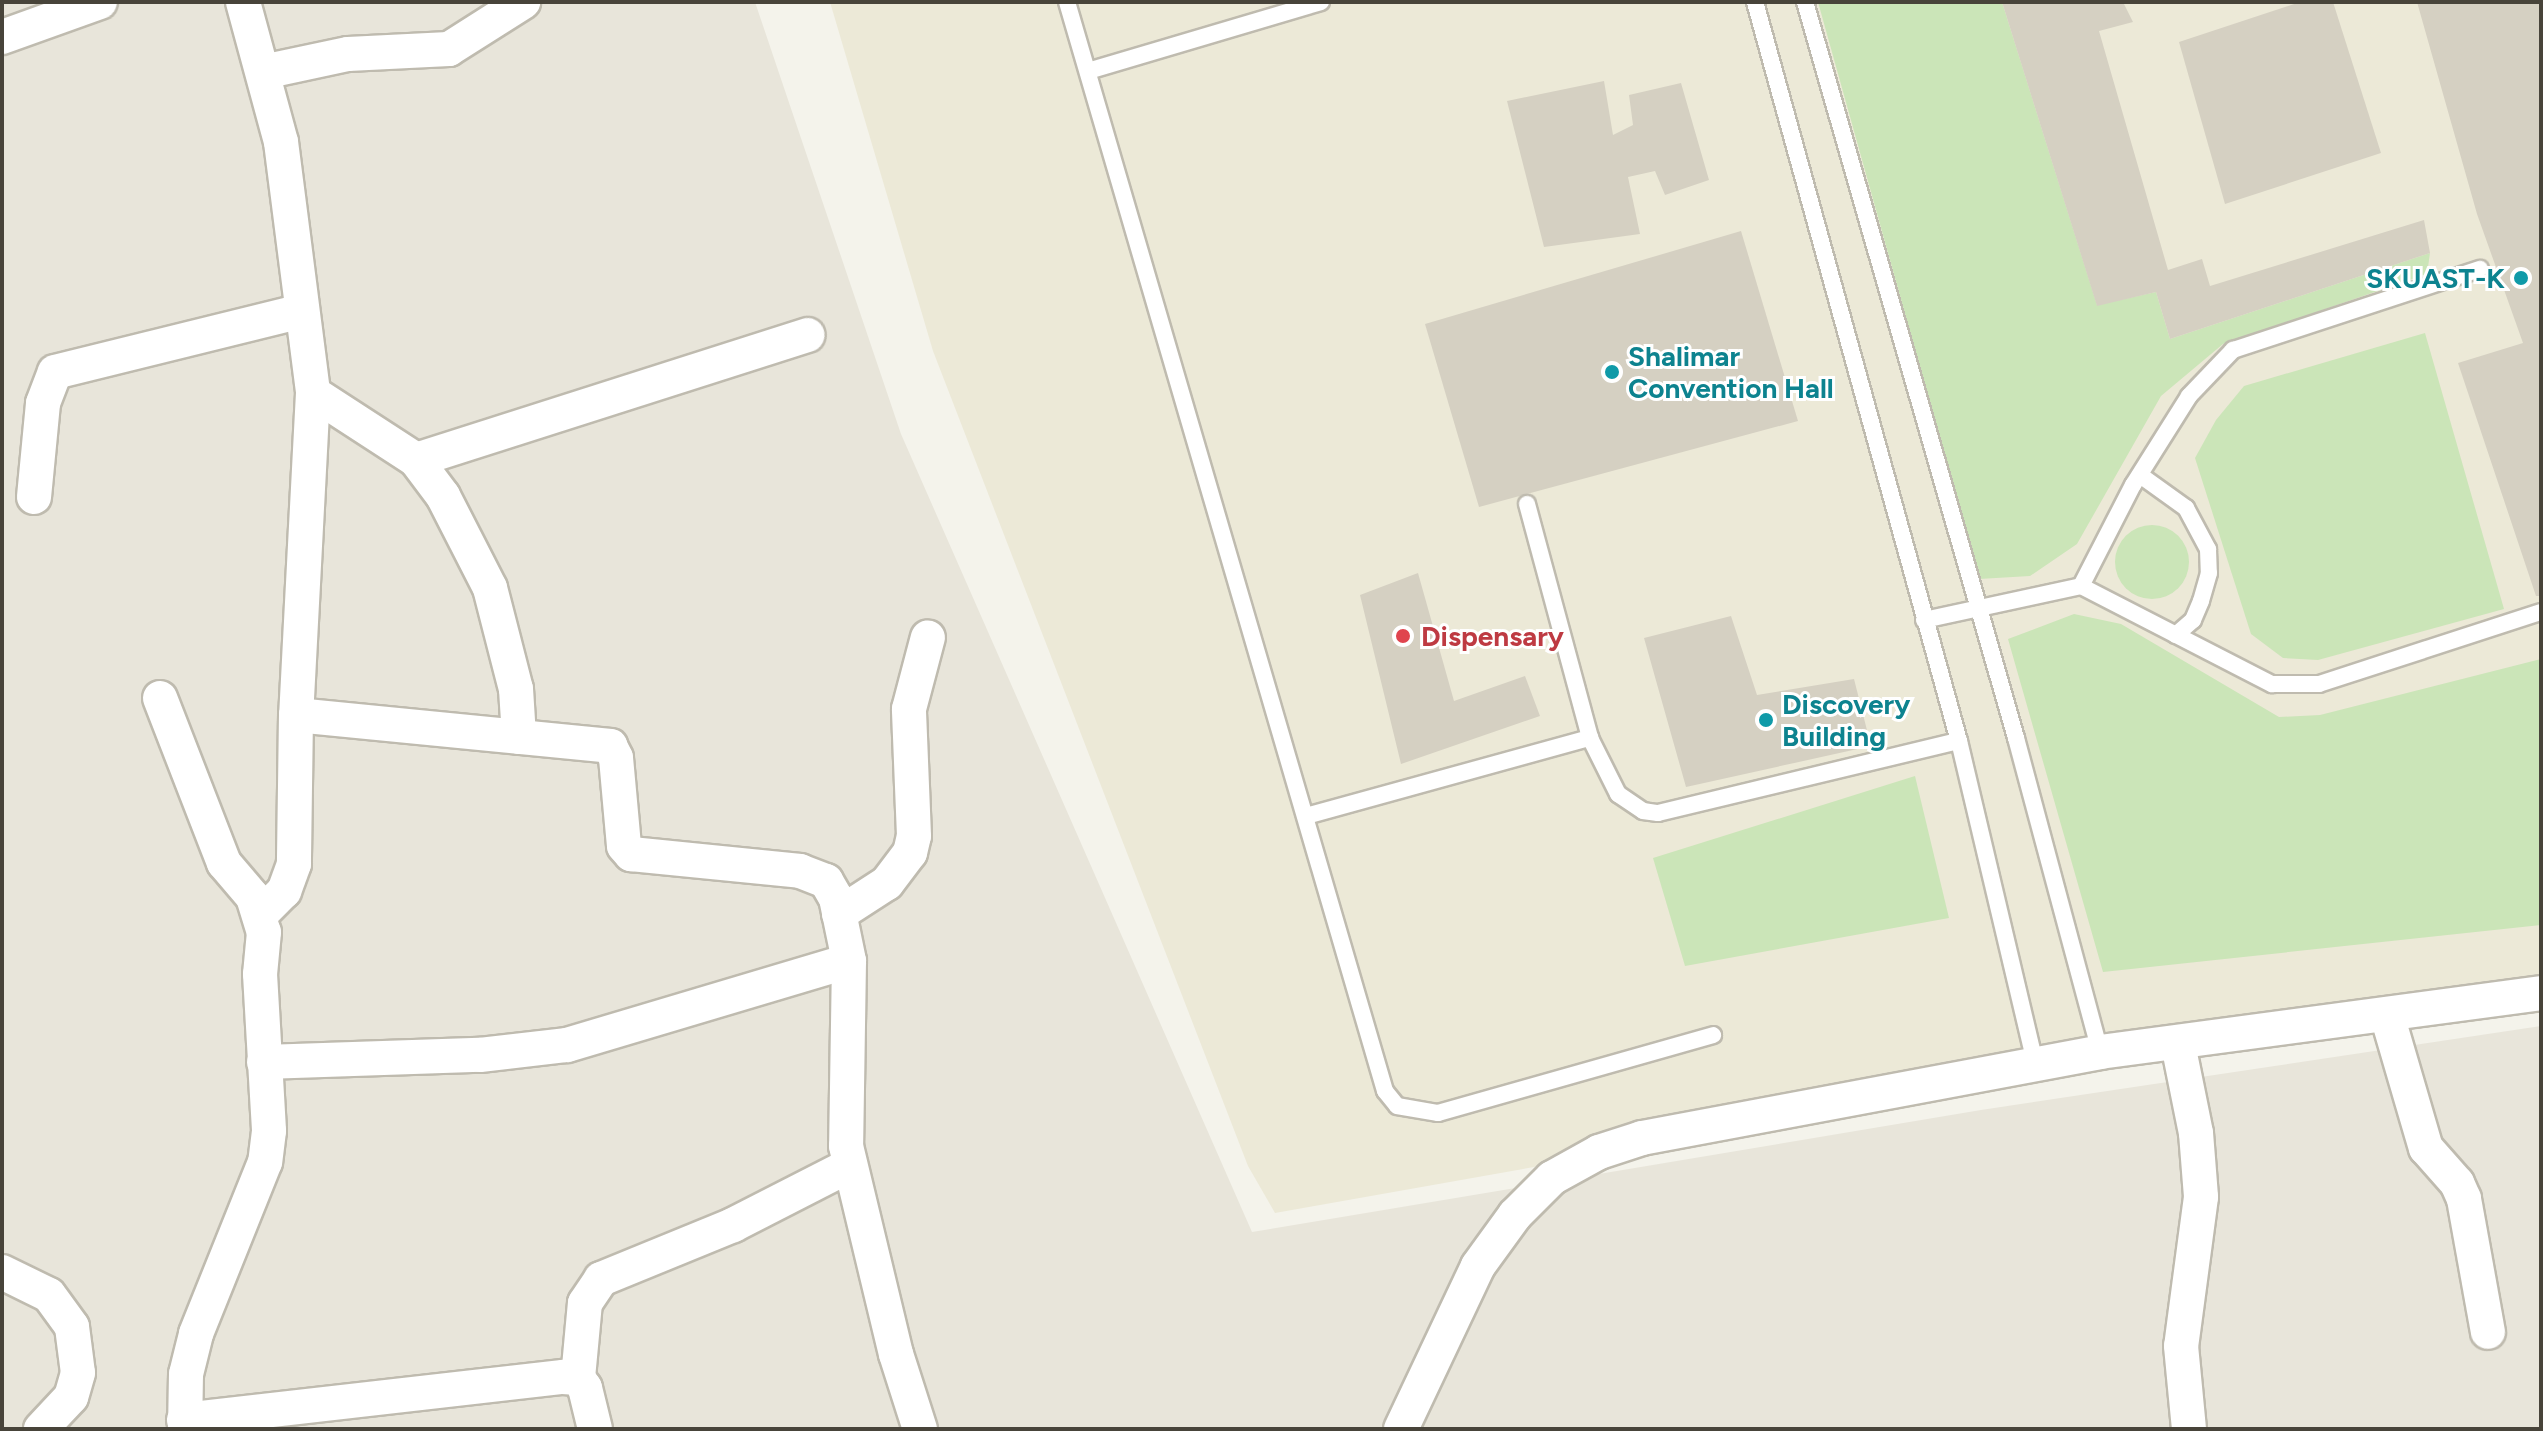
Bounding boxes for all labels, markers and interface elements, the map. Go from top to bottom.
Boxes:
place label: SKUAST-K [2366,261,2505,295]
marker: SKUAST-K [2512,269,2530,287]
place label: Shalimar Convention Hall [1628,339,1834,405]
marker: Shalimar Convention Hall [1603,363,1621,381]
place label: Dispensary [1421,619,1564,653]
marker: Dispensary [1392,625,1414,647]
place label: Discovery Building [1782,687,1910,753]
marker: Discovery Building [1757,711,1775,729]

